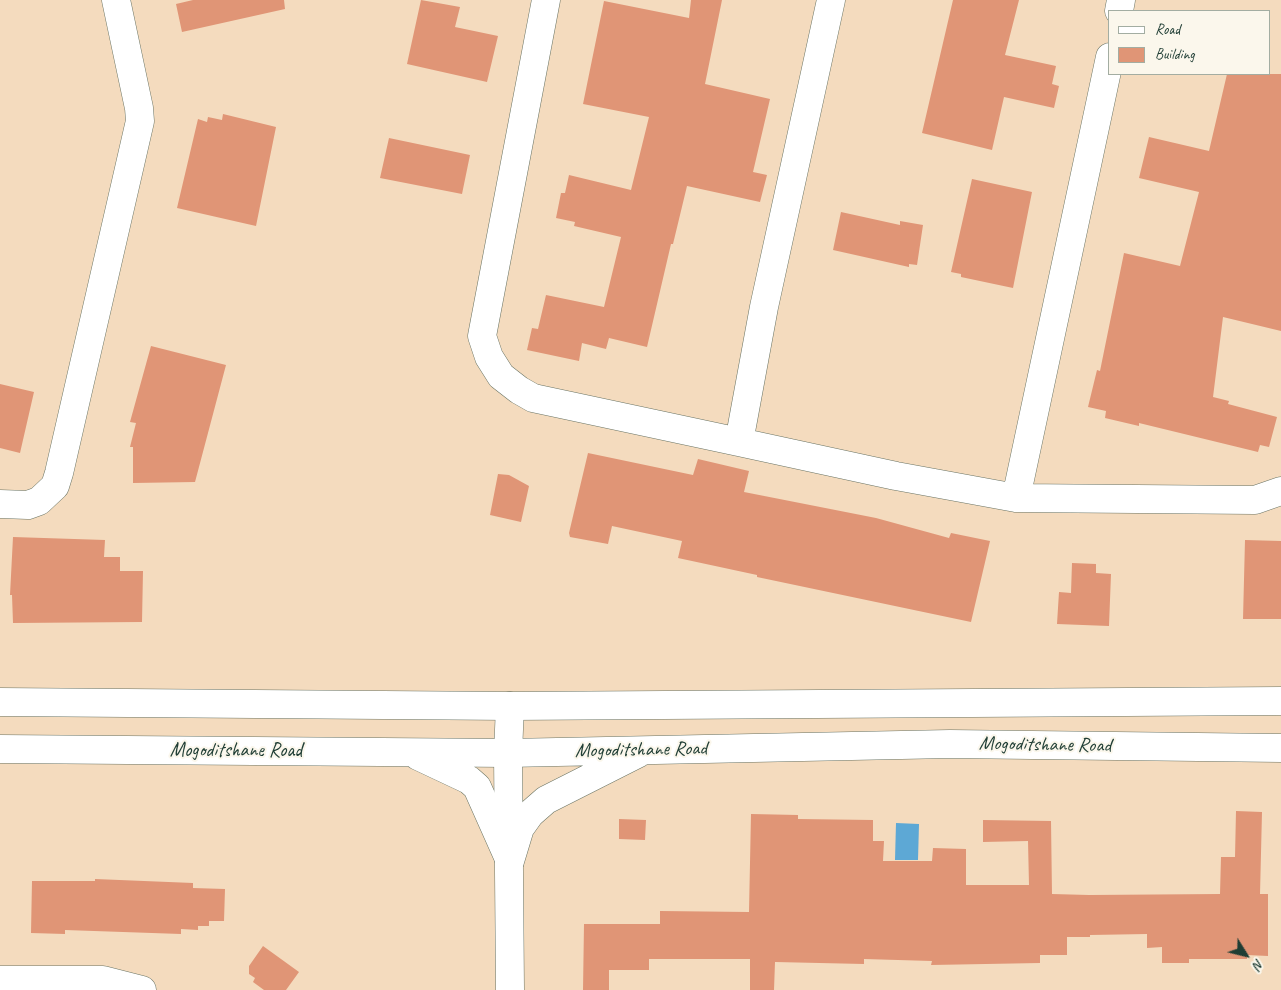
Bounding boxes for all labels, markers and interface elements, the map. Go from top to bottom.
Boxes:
legend [1108,10,1271,75]
text: Road [1155,20,1180,39]
text: Building [1155,45,1194,64]
street label: Mogoditshane Road [979,732,1111,758]
street label: Mogoditshane Road [575,737,707,763]
street label: Mogoditshane Road [170,739,302,763]
north arrow [1221,930,1271,980]
text: N [1249,956,1268,973]

